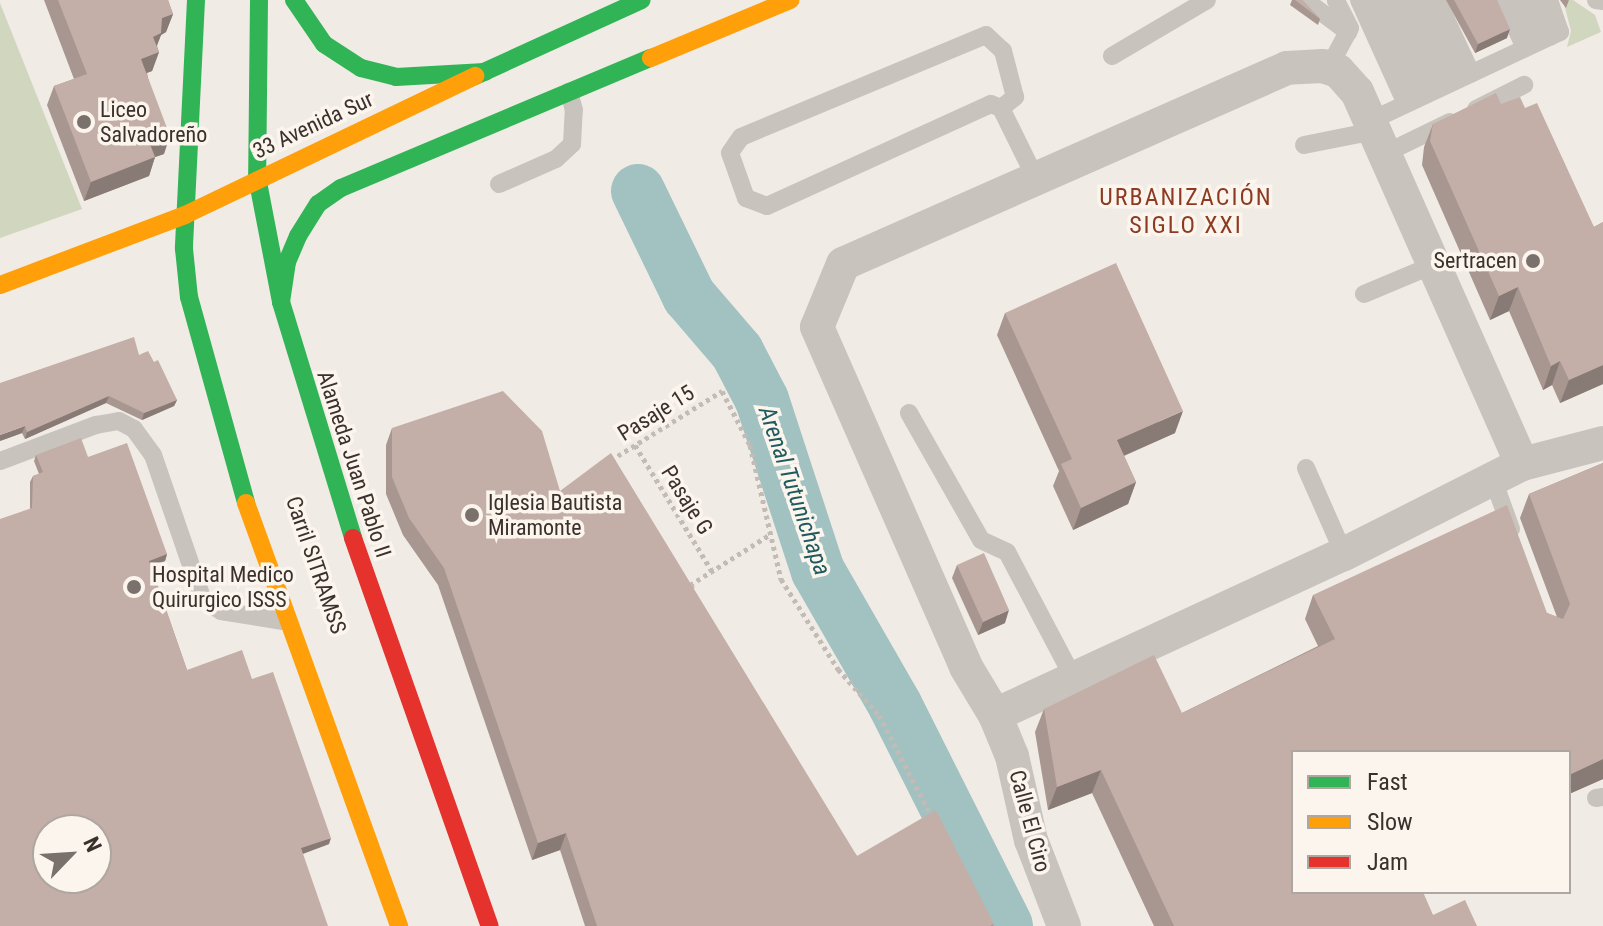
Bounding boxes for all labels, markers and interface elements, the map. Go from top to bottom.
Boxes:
street label: 33 Avenida Sur [249,86,377,164]
place label: Liceo Salvadoreño [100,96,207,148]
marker: Liceo Salvadoreño [75,113,93,131]
district label: URBANIZACIÓN SIGLO XXI [1099,184,1273,240]
place label: Sertracen [1434,248,1517,274]
marker: Sertracen [1524,252,1542,270]
street label: Alameda Juan Pablo II [311,367,397,561]
street label: Pasaje 15 [613,379,699,447]
water label: Arenal Tutunichapa [752,403,836,579]
street label: Pasaje G [656,461,718,539]
place label: Iglesia Bautista Miramonte [488,489,622,540]
street label: Carril SITRAMSS [280,493,352,637]
marker: Iglesia Bautista Miramonte [463,506,481,524]
place label: Hospital Medico Quirurgico ISSS [152,561,294,612]
marker: Hospital Medico Quirurgico ISSS [123,576,145,598]
legend [1291,750,1571,894]
street label: Calle El Ciro [1004,767,1056,875]
text: Fast [1367,768,1408,796]
text: Slow [1367,808,1413,836]
north arrow [32,814,112,894]
text: N [78,833,107,856]
text: Jam [1367,848,1408,876]

